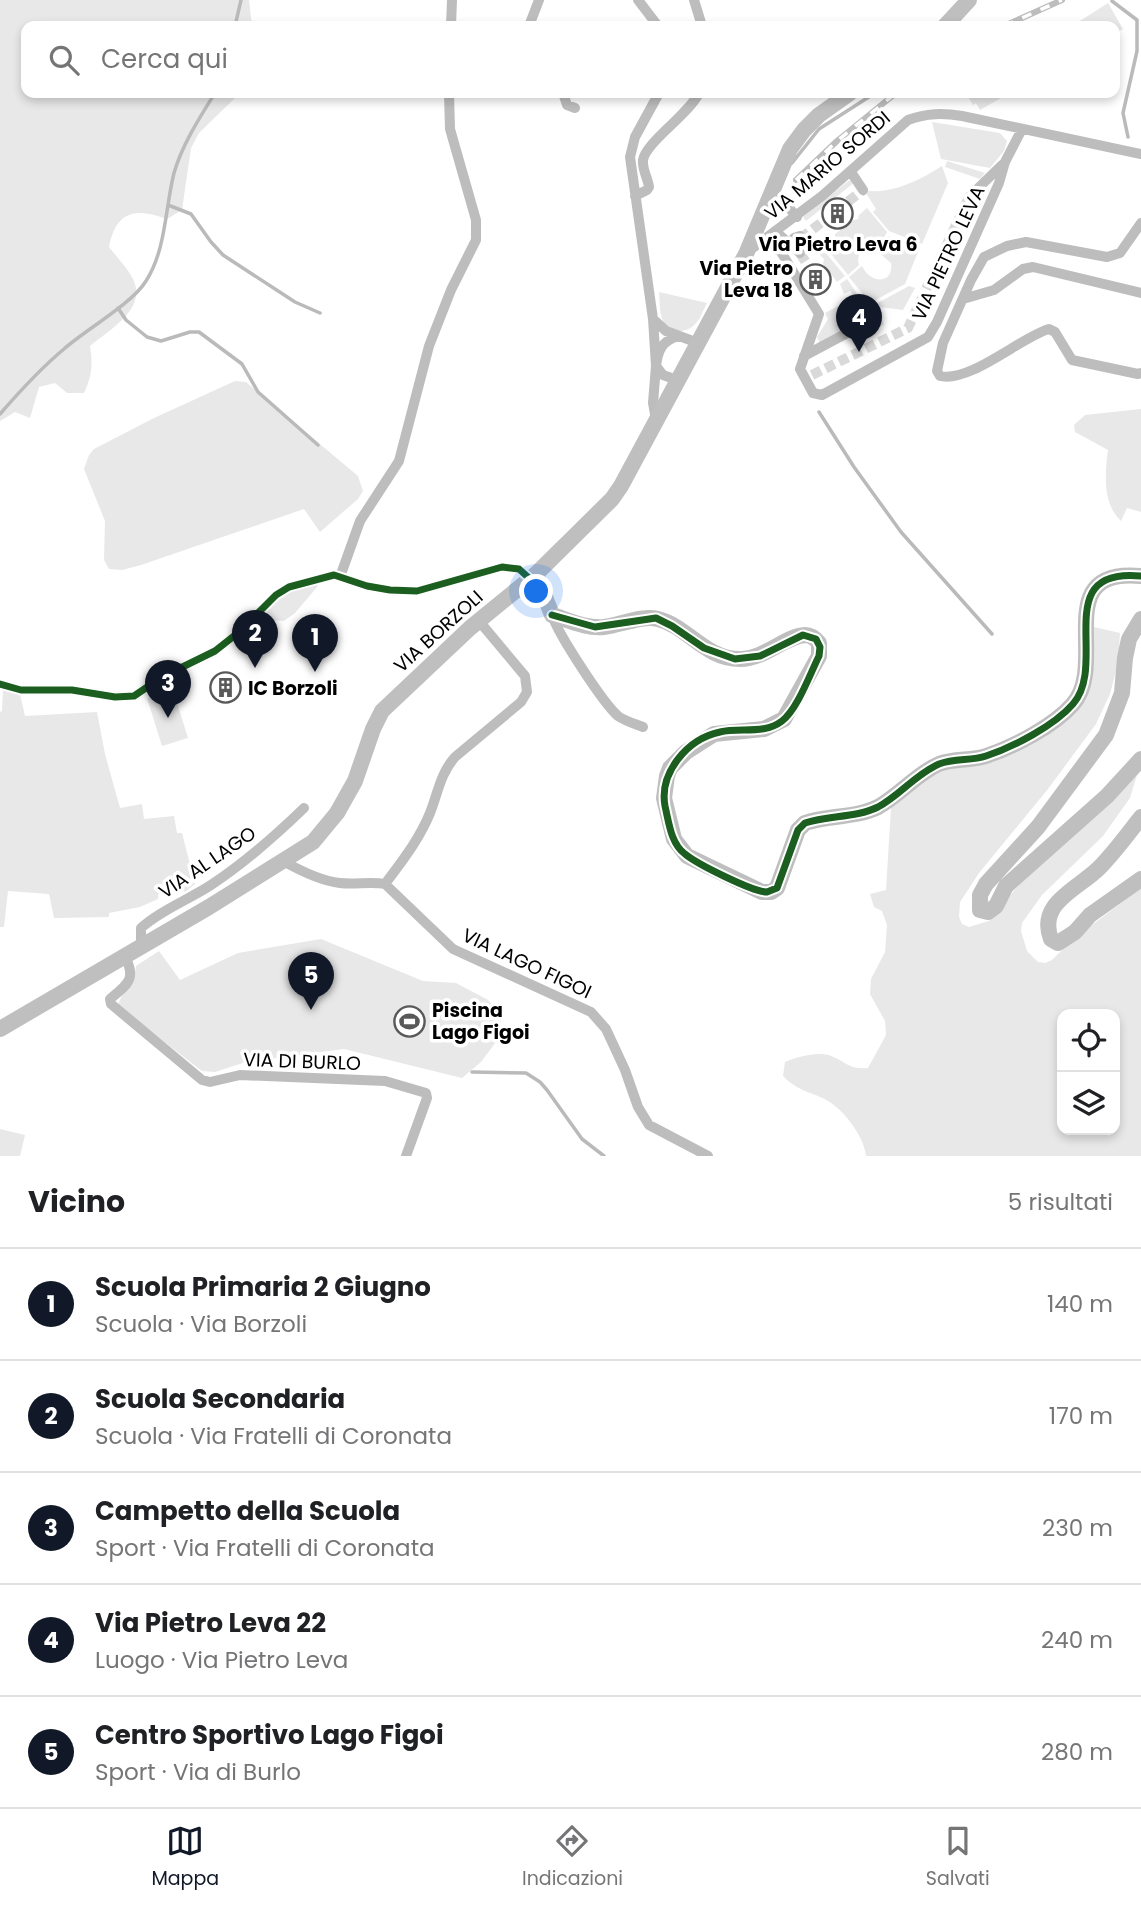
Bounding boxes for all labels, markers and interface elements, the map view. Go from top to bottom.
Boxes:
search box [21,21,1120,98]
icon: search [45,41,83,79]
text: Cerca qui [101,41,228,77]
street label: VIA MARIO SORDI [759,105,896,226]
street label: VIA PIETRO LEVA [905,181,992,325]
building icon: Via Pietro Leva 6 [821,196,855,230]
place label: Via Pietro Leva 6 [758,231,918,258]
place label: Via Pietro Leva 18 [699,255,793,304]
building icon: Via Pietro Leva 18 [799,262,833,296]
pin: 4 [836,294,882,352]
your location [519,574,553,608]
street label: VIA BORZOLI [388,584,489,679]
pin: 2 [232,610,278,668]
pin: 1 [292,614,338,672]
pin: 3 [145,660,191,718]
building icon: IC Borzoli [208,671,242,705]
place label: IC Borzoli [248,675,338,702]
street label: VIA AL LAGO [153,820,261,905]
street label: VIA LAGO FIGOI [458,922,596,1005]
pin: 5 [288,952,334,1010]
place label: Piscina Lago Figoi [432,997,530,1046]
sports icon: Piscina Lago Figoi [392,1004,426,1038]
map controls [1057,1009,1120,1135]
button: locate [1057,1009,1120,1072]
street label: VIA DI BURLO [243,1046,361,1077]
button: layers [1057,1072,1120,1135]
text: Vicino [28,1180,125,1223]
text: 5 risultati [1008,1186,1113,1218]
text: Scuola Primaria 2 Giugno [95,1269,431,1305]
text: 1 [47,1288,55,1320]
text: 140 m [1047,1288,1113,1320]
text: Scuola · Via Borzoli [95,1308,307,1340]
text: Scuola Secondaria [95,1381,345,1417]
text: 2 [44,1400,58,1432]
text: 170 m [1049,1400,1113,1432]
text: Scuola · Via Fratelli di Coronata [95,1420,452,1452]
text: Campetto della Scuola [95,1493,400,1529]
text: 3 [44,1512,58,1544]
text: 230 m [1042,1512,1113,1544]
text: Sport · Via Fratelli di Coronata [95,1532,435,1564]
text: Via Pietro Leva 22 [95,1605,326,1641]
text: 4 [43,1624,59,1656]
text: 240 m [1041,1624,1113,1656]
text: Luogo · Via Pietro Leva [95,1644,348,1676]
text: Centro Sportivo Lago Figoi [95,1717,444,1753]
text: 5 [44,1736,58,1768]
text: 280 m [1041,1736,1113,1768]
text: Sport · Via di Burlo [95,1756,301,1788]
tab: Mappa [151,1822,219,1893]
tab: Indicazioni [522,1822,623,1893]
tab: Salvati [926,1822,990,1893]

